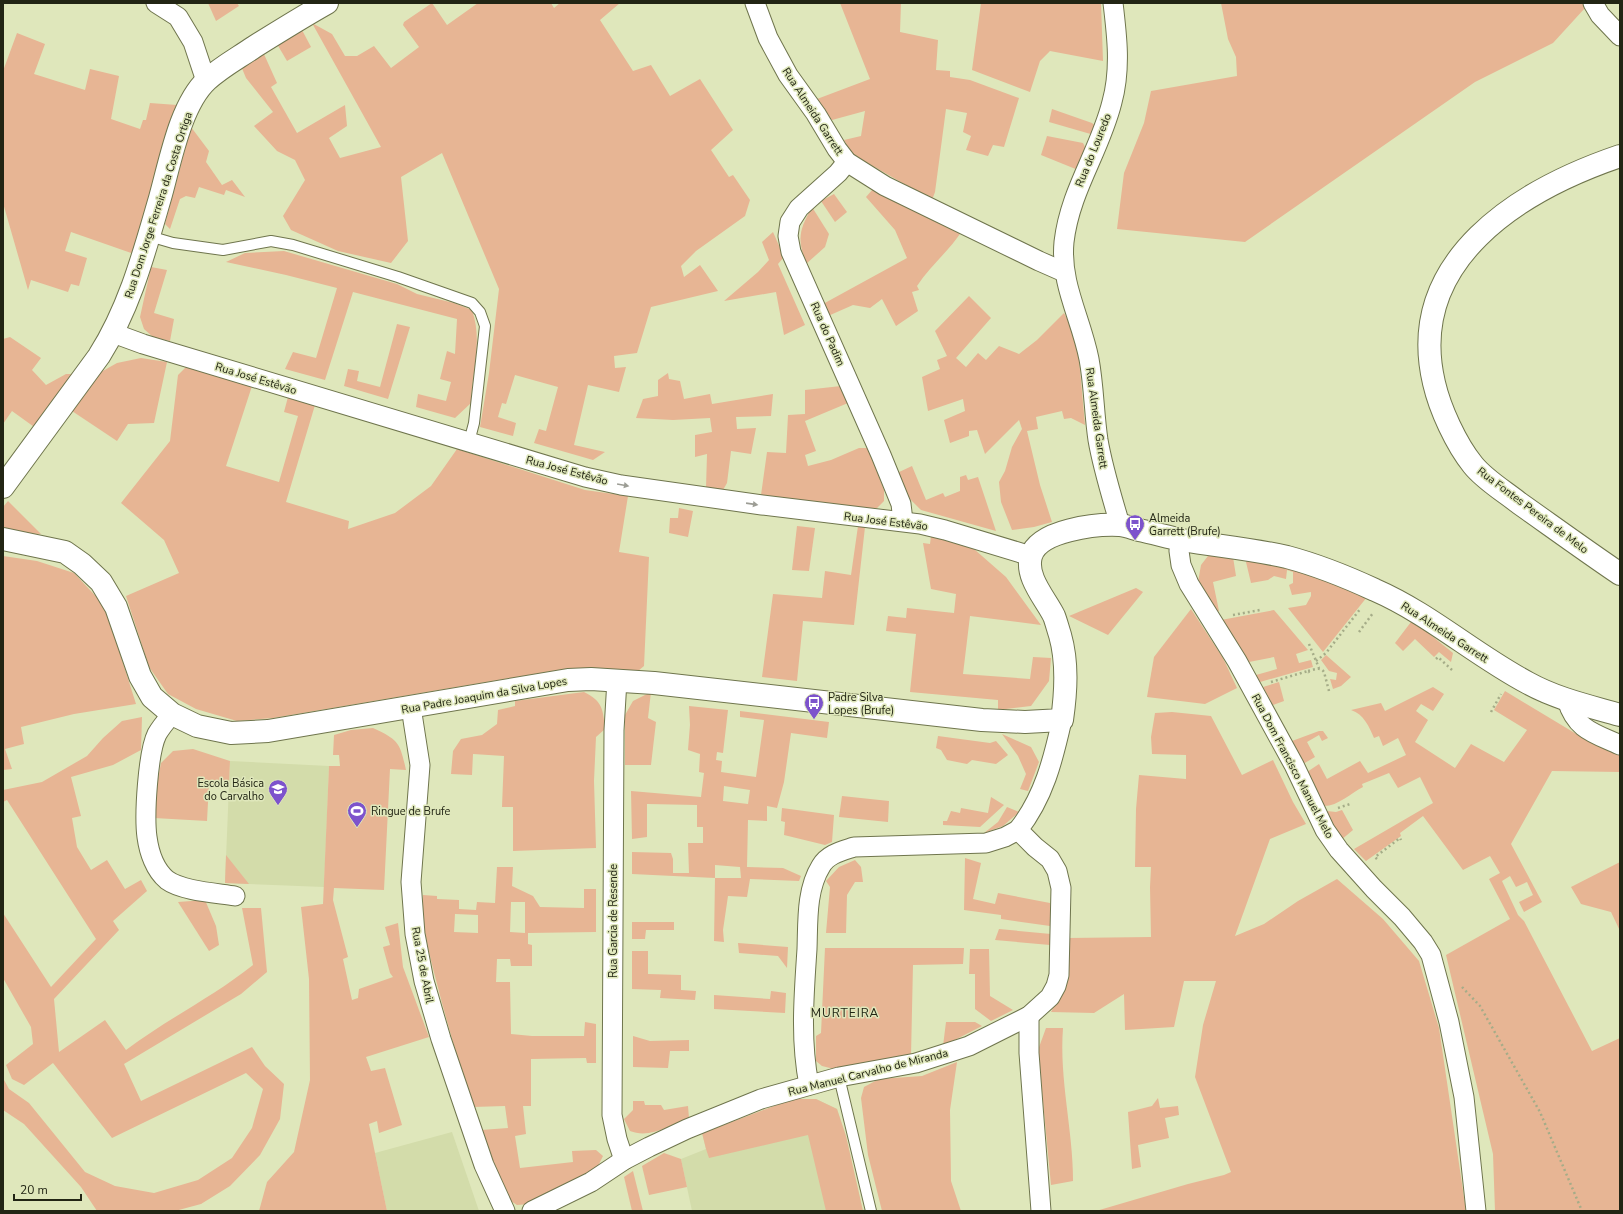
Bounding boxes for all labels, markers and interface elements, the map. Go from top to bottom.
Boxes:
street label: Rua Almeida Garrett [779,65,847,158]
street label: Rua Dom Jorge Ferreira da Costa Ortiga [121,110,196,300]
street label: Rua do Louredo [1072,111,1115,189]
street label: Rua do Padim [807,300,848,369]
street label: Rua José Estêvão [213,359,298,398]
street label: Rua Almeida Garrett [1082,367,1111,469]
street label: Rua José Estêvão [524,452,610,489]
street label: Rua Fontes Pereira de Melo [1474,464,1591,557]
one-way arrow [617,482,629,488]
one-way arrow [746,501,758,507]
street label: Rua José Estêvão [843,509,929,534]
place label: Almeida Garrett (Brufe) [1149,511,1221,539]
bus stop icon: Almeida Garrett (Brufe) [1124,513,1146,541]
street label: Rua Almeida Garrett [1398,599,1491,666]
street label: Rua Padre Joaquim da Silva Lopes [400,674,568,717]
place label: Padre Silva Lopes (Brufe) [828,690,894,718]
street label: Rua Dom Francisco Manuel Melo [1248,691,1337,841]
bus stop icon: Padre Silva Lopes (Brufe) [803,692,825,720]
place label: Escola Básica do Carvalho [197,776,264,804]
school or university icon: Escola Básica do Carvalho [267,778,289,806]
sports icon: Ringue de Brufe [346,800,368,828]
place label: Ringue de Brufe [371,804,451,819]
street label: Rua Garcia de Resende [606,864,621,978]
street label: Rua 25 de Abril [408,926,437,1005]
district label: MURTEIRA [811,1005,879,1021]
street label: Rua Manuel Carvalho de Miranda [787,1045,950,1100]
scale bar [14,1176,81,1202]
text: 20 m [20,1182,48,1198]

